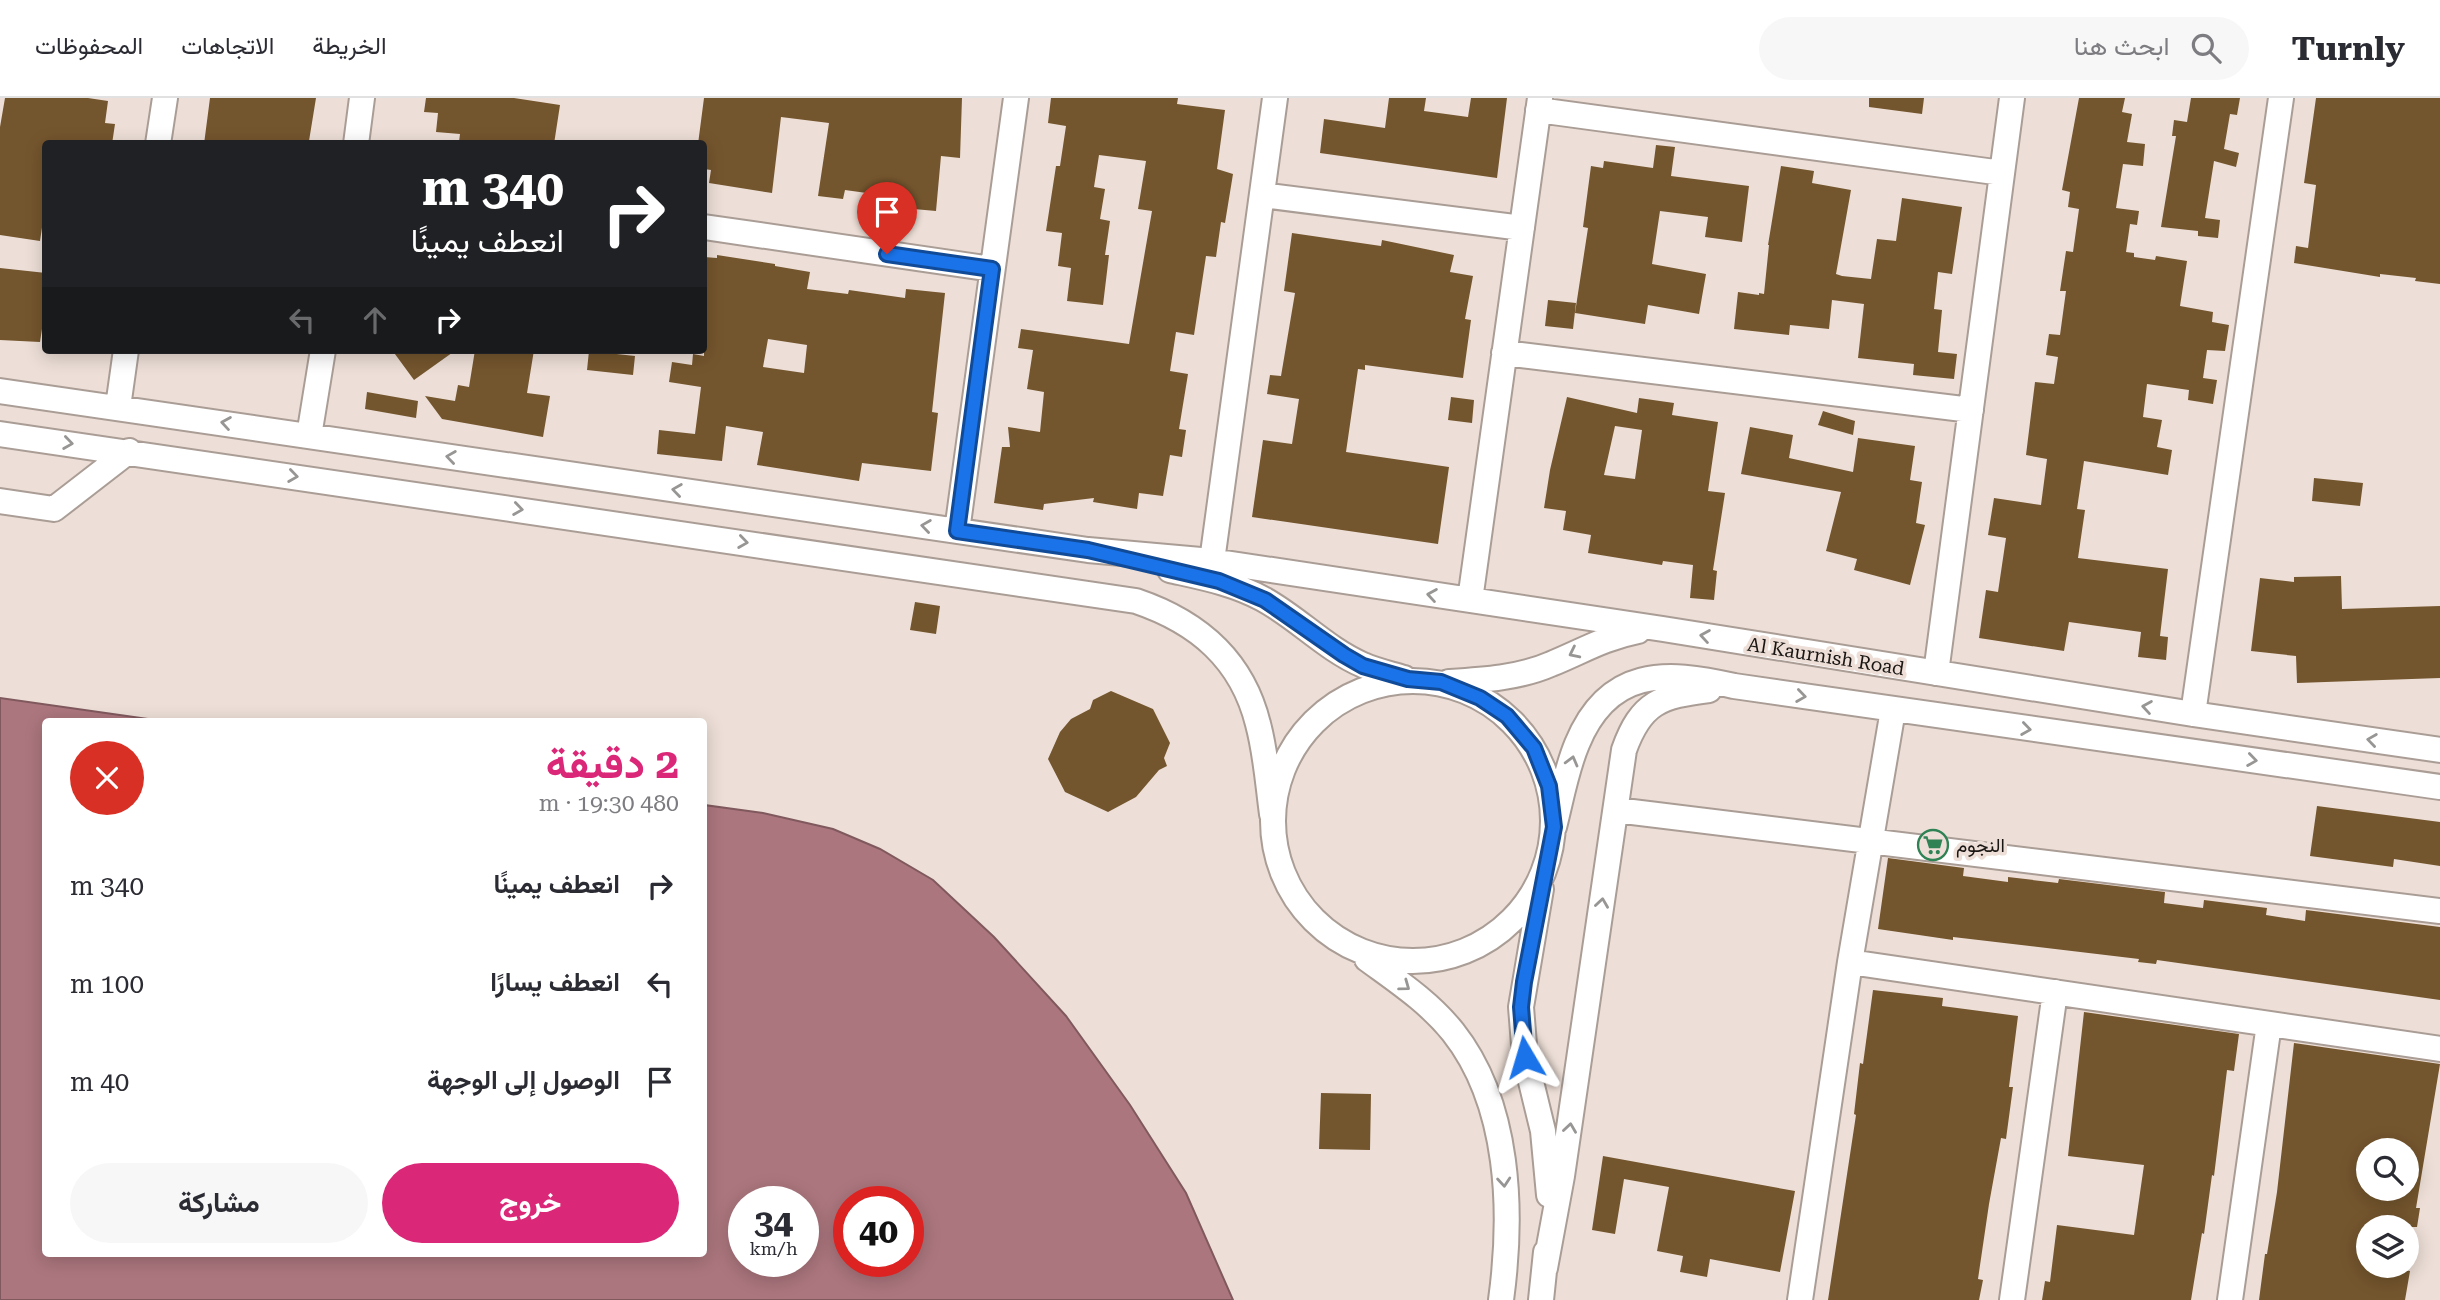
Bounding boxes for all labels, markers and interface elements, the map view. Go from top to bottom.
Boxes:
search box [1759,17,2249,80]
icon: search [2187,29,2225,67]
text: Turnly [2291,29,2405,68]
text: ابحث هنا [2074,31,2169,61]
text: المحفوظات [35,32,143,60]
text: الاتجاهات [181,32,274,60]
text: الخريطة [312,32,387,60]
text: 340 m [422,160,564,217]
icon: right [588,168,679,259]
pin [857,182,917,254]
icon: arrive [868,193,906,231]
text: انعطف يمينًا [411,222,564,260]
icon: left [283,301,321,339]
icon: ahead [356,301,394,339]
icon: right [429,301,467,339]
one-way arrow [221,416,232,431]
one-way arrow [62,435,73,450]
one-way arrow [446,449,457,464]
one-way arrow [287,468,299,483]
one-way arrow [671,482,682,497]
one-way arrow [512,501,524,516]
one-way arrow [920,519,932,534]
one-way arrow [737,534,749,549]
one-way arrow [1426,587,1438,602]
one-way arrow [1699,629,1711,644]
street label: Al Kaurnish Road [1746,633,1906,680]
one-way arrow [1569,644,1581,658]
one-way arrow [1795,689,1807,704]
one-way arrow [2141,700,2153,715]
one-way arrow [2020,721,2032,736]
one-way arrow [2367,733,2378,748]
text: 2 دقيقة [546,739,679,788]
button: close [70,741,144,815]
one-way arrow [2246,753,2257,768]
one-way arrow [1564,755,1578,767]
text: 480 m · 19:30 [539,790,679,817]
supermarket icon: النجوم [1916,828,1950,862]
place label: النجوم [1956,834,2005,858]
icon: right [641,867,679,905]
text: انعطف يمينًا [494,869,620,899]
text: 340 m [70,871,144,901]
one-way arrow [1595,897,1610,909]
icon: left [641,965,679,1003]
text: انعطف يسارًا [490,967,620,997]
text: 100 m [70,969,144,999]
one-way arrow [1397,978,1409,990]
position arrow [1488,1020,1562,1094]
icon: arrive [641,1063,679,1101]
text: الوصول إلى الوجهة [427,1065,620,1095]
text: 40 m [70,1067,129,1097]
one-way arrow [1562,1122,1577,1134]
map controls [2356,1138,2419,1278]
button: search [2356,1138,2419,1201]
button: مشاركة [70,1163,368,1243]
button: خروج [382,1163,679,1243]
one-way arrow [1496,1177,1511,1188]
speed limit sign: 40 [833,1186,924,1277]
text: 34 [754,1202,793,1243]
button: layers [2356,1215,2419,1278]
text: km/h [749,1238,798,1259]

